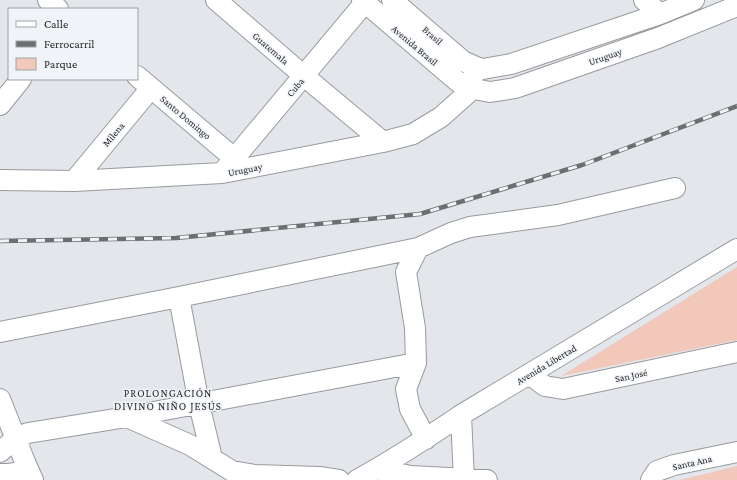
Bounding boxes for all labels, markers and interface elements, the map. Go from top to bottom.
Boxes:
legend [8,8,138,80]
text: Calle [44,17,68,31]
street label: Avenida Brasil [389,23,440,68]
street label: Brasil [421,24,445,47]
street label: Guatemala [251,30,291,67]
text: Ferrocarril [44,37,95,51]
street label: Uruguay [587,46,624,67]
text: Parque [44,57,77,71]
street label: Cuba [284,75,307,99]
street label: Santo Domingo [158,93,213,142]
street label: Milena [100,120,127,149]
street label: Uruguay [227,161,264,178]
street label: Avenida Libertad [514,342,579,387]
street label: San José [614,367,649,384]
district label: PROLONGACIÓN DIVINO NIÑO JESÚS [114,387,222,413]
street label: Santa Ana [671,453,713,472]

